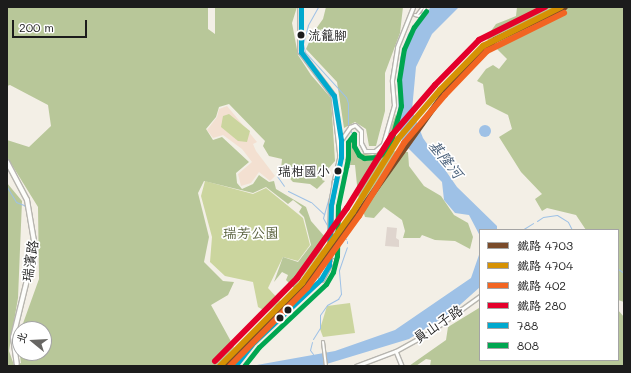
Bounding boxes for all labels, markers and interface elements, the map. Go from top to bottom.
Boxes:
scale bar [14,12,89,38]
text: 200 m [19,19,54,35]
place label: 流籠腳 [308,27,347,43]
marker: 流籠腳 [296,30,306,40]
water label: 基隆河 [425,136,467,182]
place label: 瑞柑國小 [278,163,330,179]
marker: 瑞柑國小 [333,166,343,176]
park label: 瑞芳公園 [223,225,279,241]
legend [479,229,619,361]
text: 鐵路 4703 [517,237,573,253]
street label: 瑞濱路 [18,239,42,283]
text: 鐵路 4704 [517,257,573,273]
text: 鐵路 402 [517,277,566,293]
text: 鐵路 280 [517,297,566,313]
street label: 員山子路 [410,301,466,347]
unlabelled marker [283,305,293,315]
unlabelled marker [275,313,285,323]
text: 788 [517,317,538,333]
north arrow [12,321,52,361]
text: 北 [12,330,30,345]
text: 808 [517,337,539,353]

